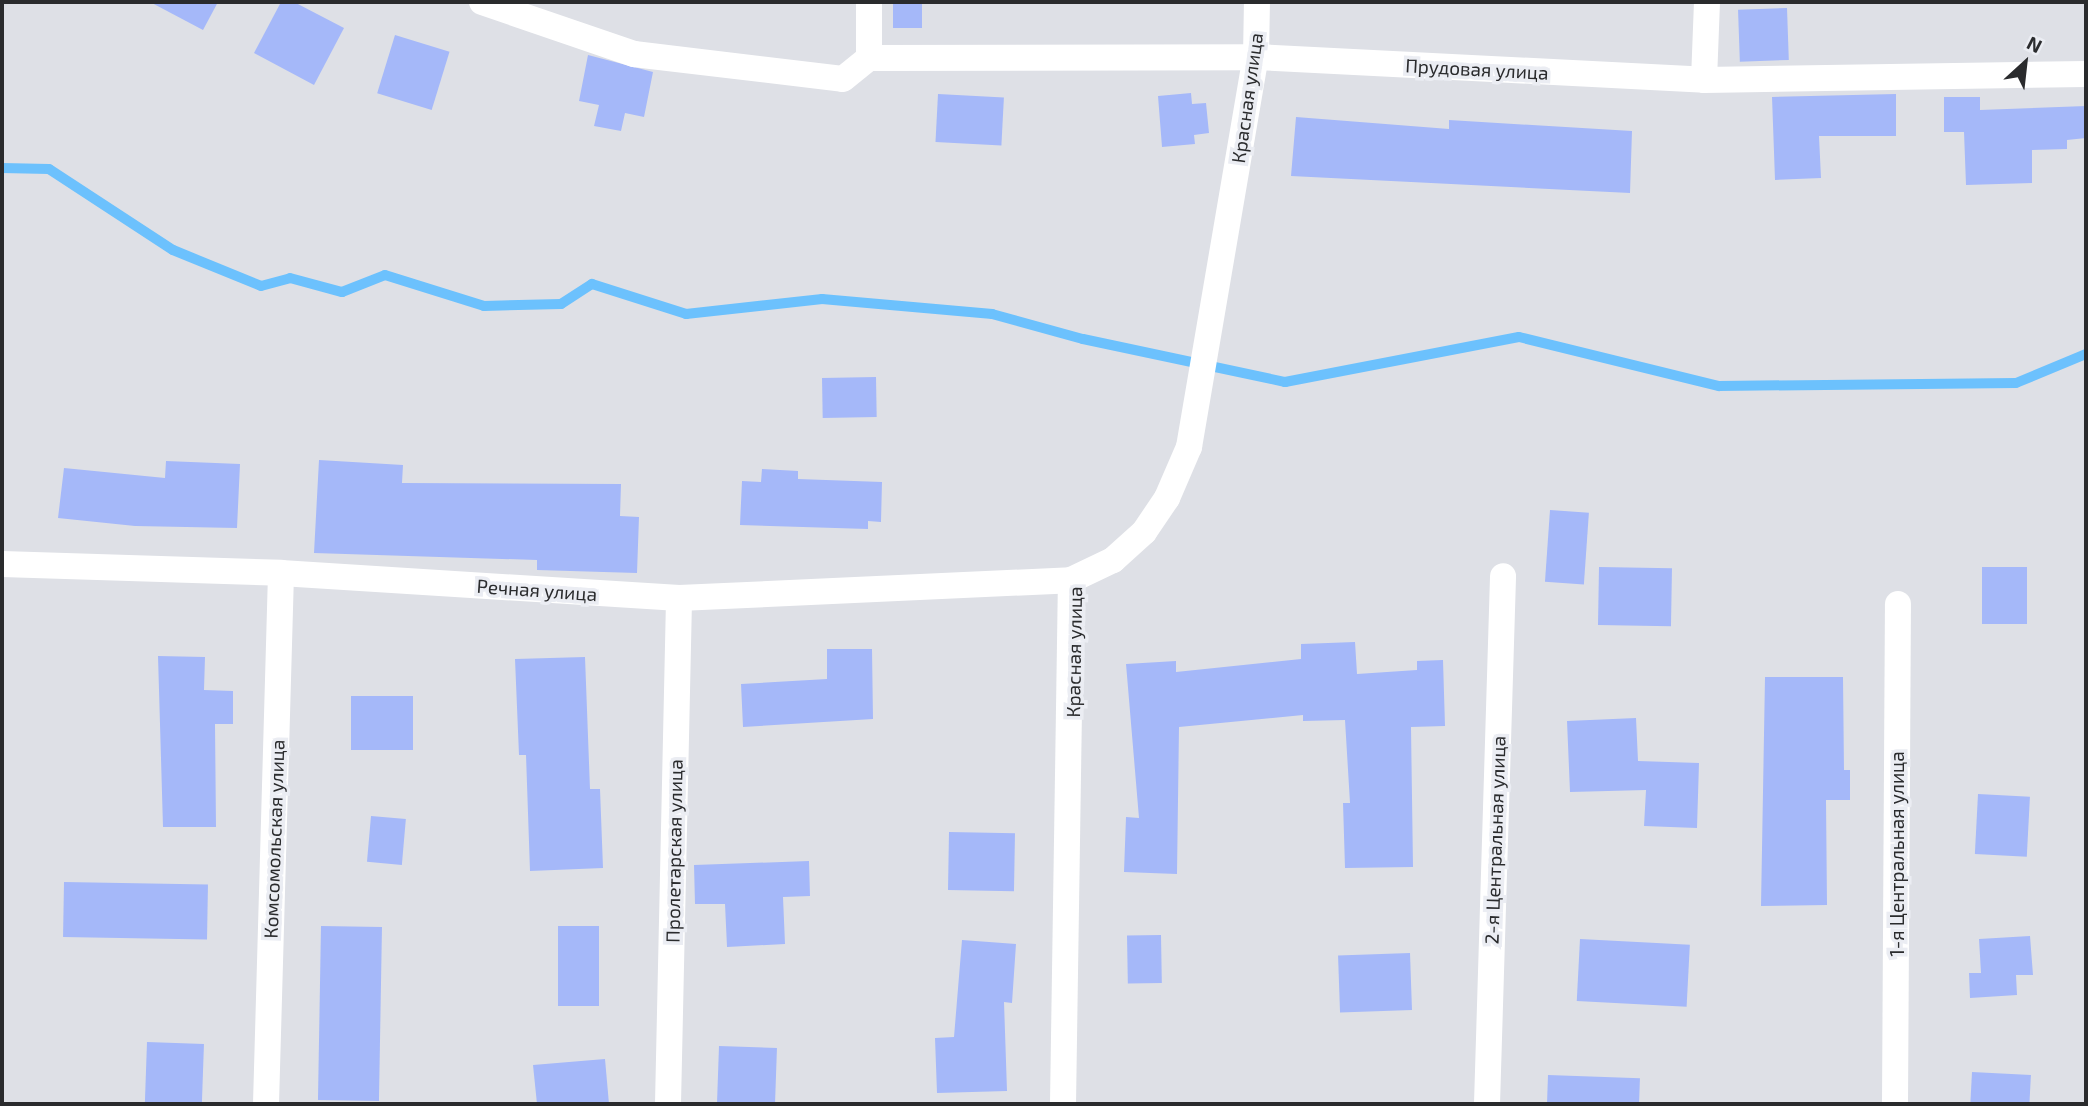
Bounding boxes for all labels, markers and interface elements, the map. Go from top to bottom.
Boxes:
north arrow [1990,28,2060,98]
text: N [2023,30,2046,57]
street label: Красная улица [1227,31,1267,165]
street label: Прудовая улица [1405,54,1549,84]
street label: Речная улица [476,574,598,606]
street label: Красная улица [1061,586,1087,718]
street label: 2-я Центральная улица [1480,735,1510,945]
street label: Комсомольская улица [259,739,289,939]
street label: 1-я Центральная улица [1886,751,1908,957]
street label: Пролетарская улица [661,759,687,943]

